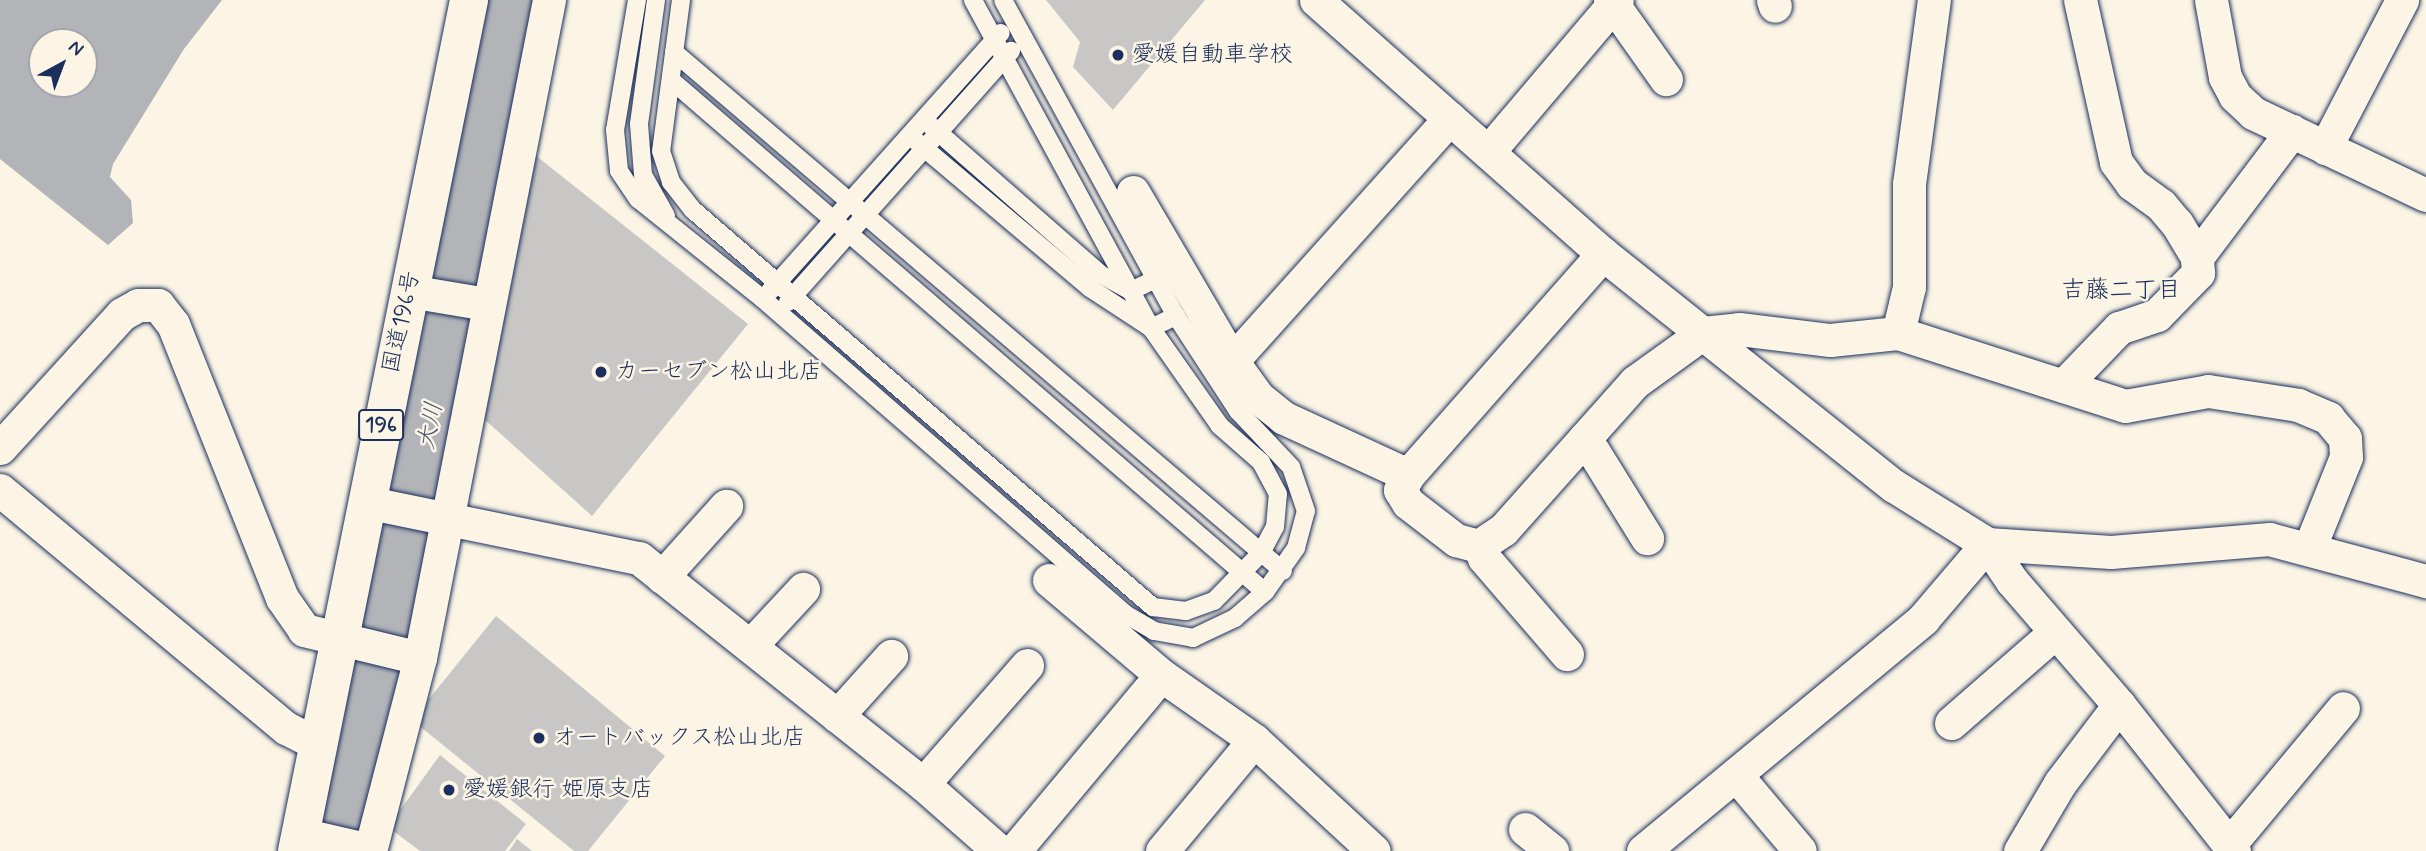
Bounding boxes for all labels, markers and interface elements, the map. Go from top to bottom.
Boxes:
north arrow [28,28,98,98]
text: N [63,35,89,62]
place label: 愛媛自動車学校 [1132,41,1293,69]
marker: 愛媛自動車学校 [1110,47,1126,63]
street label: 国道196号 [378,268,426,376]
district label: 吉藤二丁目 [2061,277,2181,305]
place label: カーセブン松山北店 [615,358,822,386]
marker: カーセブン松山北店 [593,364,609,380]
water label: 大川 [412,400,450,452]
road number: 196 [356,408,406,442]
place label: オートバックス松山北店 [553,724,806,752]
marker: オートバックス松山北店 [531,730,547,746]
place label: 愛媛銀行 姫原支店 [463,776,653,804]
marker: 愛媛銀行 姫原支店 [441,782,457,798]

